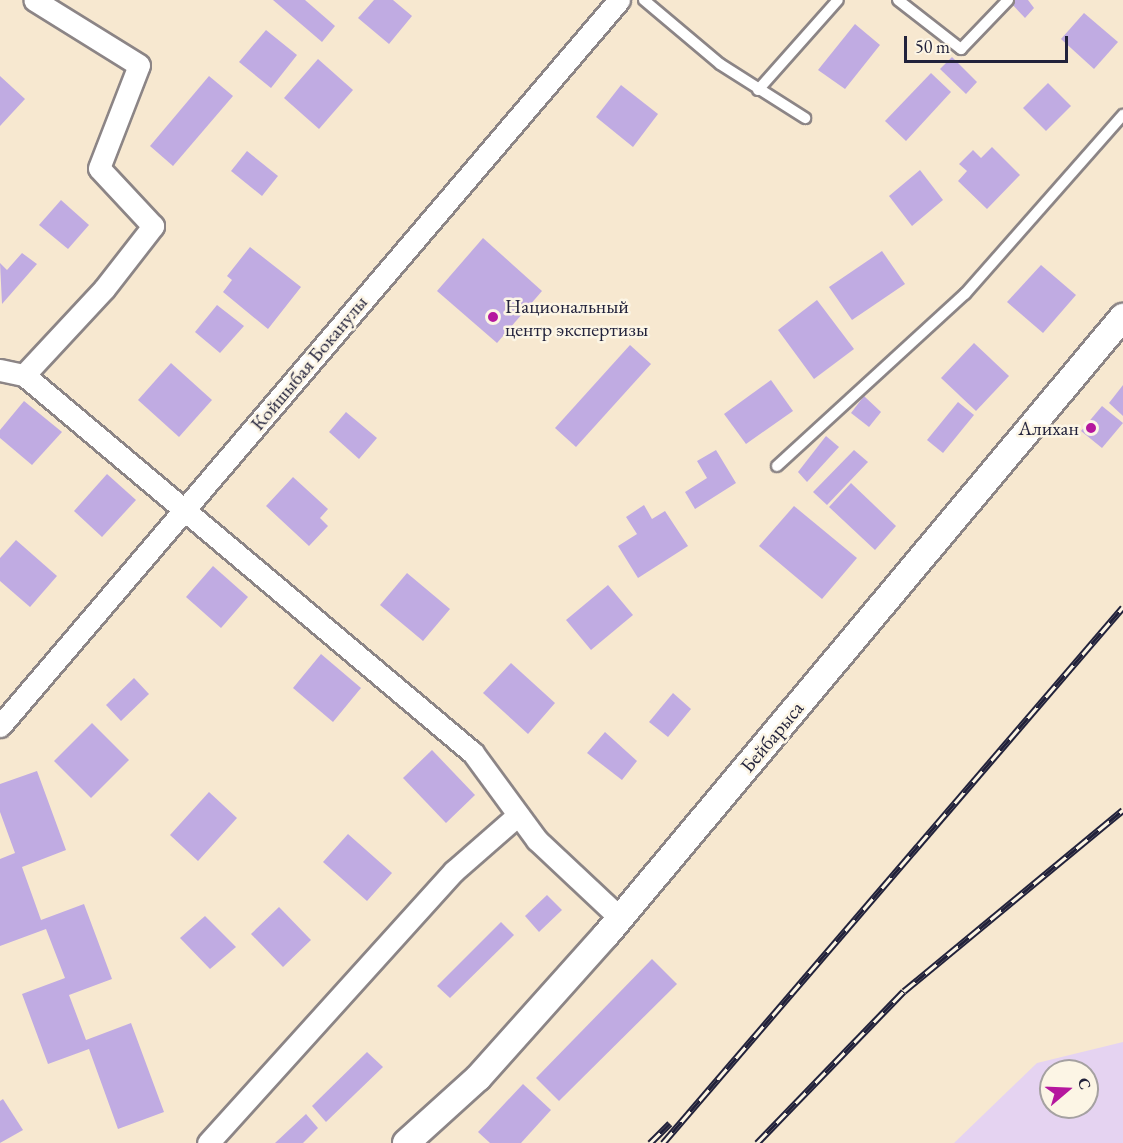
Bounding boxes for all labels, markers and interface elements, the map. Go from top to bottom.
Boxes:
scale bar [907,24,1070,62]
text: 50 m [915,35,950,58]
street label: Койшыбая Боканулы [246,291,372,435]
place label: Национальный центр экспертизы [505,294,648,341]
marker: Национальный центр экспертизы [486,310,500,324]
place label: Алихан [1018,416,1079,440]
marker: Алихан [1084,421,1098,435]
street label: Бейбарыса [735,697,809,777]
north arrow [1039,1059,1099,1119]
text: С [1073,1075,1096,1092]

